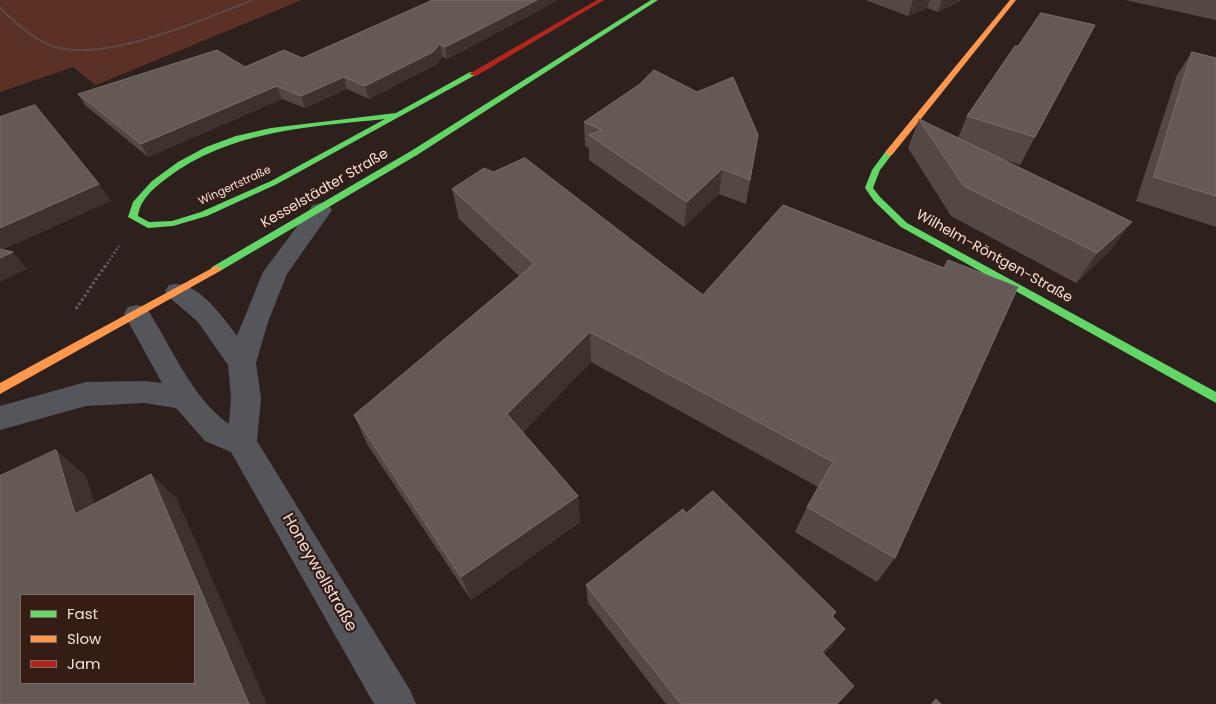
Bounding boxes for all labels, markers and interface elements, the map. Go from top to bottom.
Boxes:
street label: Kesselstädter Straße [258,146,392,232]
street label: Wingertstraße [197,163,273,209]
street label: Wilhelm-Röntgen-Straße [913,207,1075,307]
street label: Honeywellstraße [277,511,361,635]
legend [20,594,195,684]
text: Fast [67,603,98,624]
text: Slow [67,628,101,649]
text: Jam [67,653,101,674]

